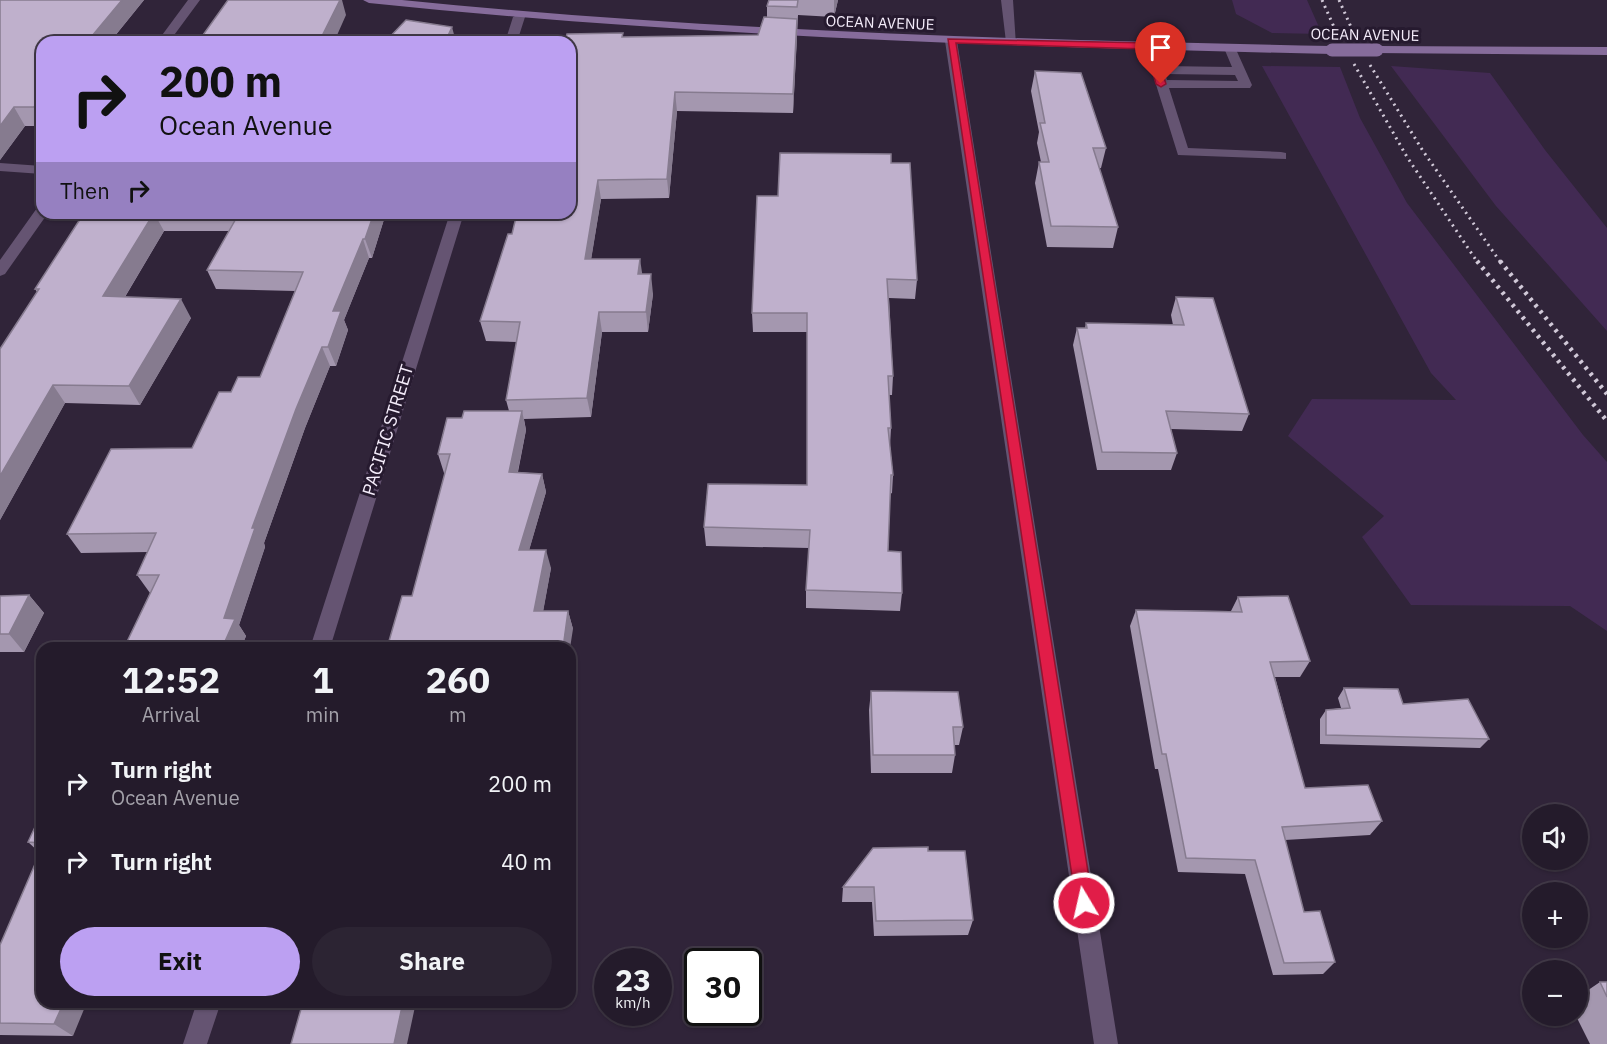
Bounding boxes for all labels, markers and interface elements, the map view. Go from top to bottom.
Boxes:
street label: OCEAN AVENUE [825,11,935,34]
pin [1135,22,1186,84]
street label: OCEAN AVENUE [1310,24,1420,45]
icon: arrive [1144,31,1177,64]
text: 200 m [159,54,282,109]
icon: right [60,60,138,138]
text: Ocean Avenue [159,107,333,142]
icon: right [122,174,155,207]
text: Then [60,176,110,205]
street label: PACIFIC STREET [357,362,418,498]
text: 12:52 [122,656,220,703]
text: 1 [312,656,334,703]
text: 260 [425,656,490,703]
text: Arrival [142,701,200,728]
text: min [306,701,340,728]
text: m [449,701,467,728]
text: Turn right [111,755,212,784]
icon: right [60,767,93,800]
text: 200 m [488,769,552,798]
text: Ocean Avenue [111,784,240,811]
map controls [1522,804,1588,1026]
button: sound [1522,804,1588,870]
icon: right [60,845,93,878]
text: Turn right [111,847,212,876]
text: 40 m [501,847,552,876]
position arrow [1052,871,1116,935]
button: + [1522,882,1588,948]
button: Exit [60,927,300,996]
button: Share [312,927,552,996]
speed limit sign: 30 [684,948,762,1026]
text: 23 [615,960,651,999]
button: − [1522,960,1588,1026]
text: km/h [615,993,651,1012]

